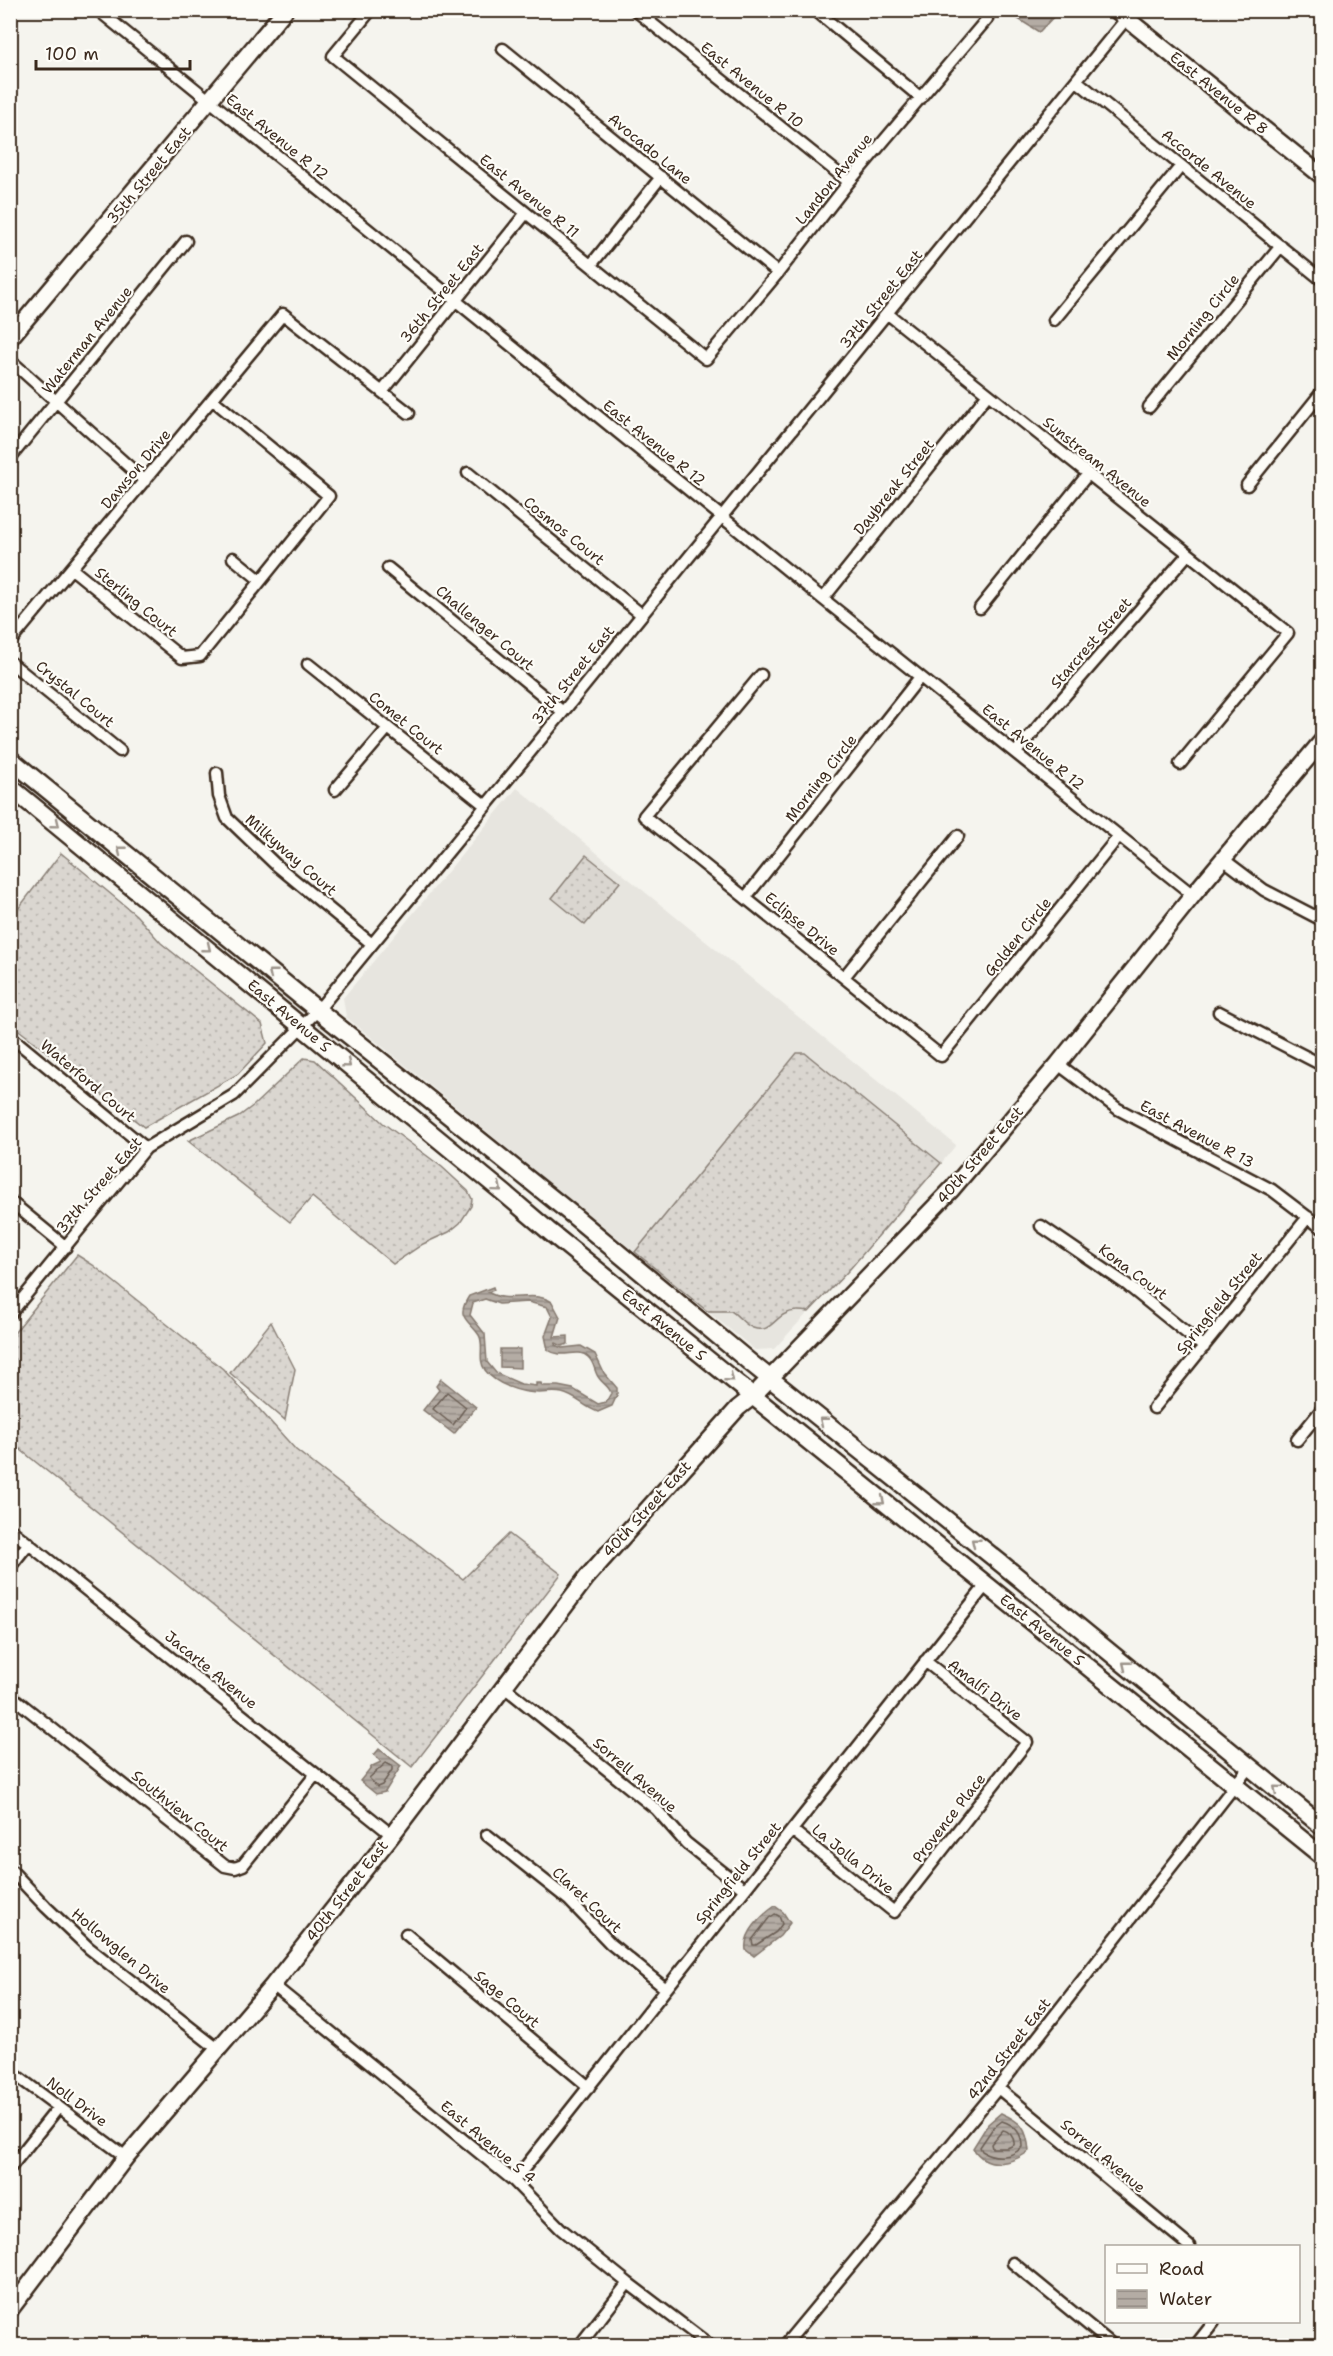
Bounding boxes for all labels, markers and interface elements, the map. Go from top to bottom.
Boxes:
scale bar [36,33,190,71]
street label: East Avenue R 10 [696,37,808,133]
text: 100 m [45,42,99,66]
street label: East Avenue R 8 [1166,47,1272,139]
street label: East Avenue R 12 [222,89,332,185]
street label: Avocado Lane [604,109,696,189]
street label: 35th Street East [102,122,196,228]
street label: Accorde Avenue [1157,125,1261,213]
street label: Landon Avenue [791,129,877,229]
street label: East Avenue R 11 [475,150,583,242]
street label: 36th Street East [396,239,488,347]
street label: 37th Street East [835,245,927,353]
street label: Morning Circle [1162,270,1244,364]
street label: Waterman Avenue [37,282,137,398]
street label: East Avenue R 12 [599,395,709,491]
street label: Sunstream Avenue [1039,412,1155,512]
street label: Dawson Drive [97,425,175,513]
street label: Daybreak Street [849,435,939,539]
street label: Cosmos Court [519,492,609,570]
street label: Sterling Court [91,563,181,641]
street label: Challenger Court [431,581,539,675]
street label: Starcrest Street [1046,593,1136,693]
street label: 37th Street East [527,621,619,729]
street label: Crystal Court [32,656,118,732]
street label: Comet Court [365,687,447,759]
street label: East Avenue R 12 [978,699,1088,795]
street label: Morning Circle [781,730,861,826]
street label: Milkyway Court [241,810,341,900]
one-way arrow [49,817,60,828]
one-way arrow [117,846,128,857]
street label: Eclipse Drive [760,888,844,960]
street label: Golden Circle [980,893,1056,981]
one-way arrow [200,940,211,951]
one-way arrow [268,970,279,981]
street label: East Avenue S [243,975,335,1057]
street label: Waterford Court [36,1035,140,1127]
one-way arrow [340,1057,351,1068]
street label: East Avenue R 13 [1136,1095,1258,1173]
street label: 40th Street East [932,1102,1028,1208]
street label: 37th Street East [52,1133,146,1237]
one-way arrow [491,1180,502,1191]
street label: Kona Court [1094,1240,1172,1304]
street label: Springfield Street [1171,1248,1267,1358]
street label: East Avenue S [617,1285,711,1365]
one-way arrow [723,1371,734,1382]
one-way arrow [818,1417,829,1428]
street label: 40th Street East [598,1457,696,1561]
one-way arrow [875,1493,886,1504]
one-way arrow [971,1539,982,1550]
street label: East Avenue S [995,1590,1089,1670]
street label: Jacarte Avenue [161,1626,261,1714]
street label: Amalfi Drive [944,1655,1026,1725]
one-way arrow [1122,1662,1133,1673]
street label: Sorrell Avenue [589,1733,681,1817]
street label: Southview Court [127,1766,233,1856]
street label: Provence Place [908,1769,990,1867]
one-way arrow [1273,1785,1284,1796]
street label: Springfield Street [690,1818,786,1928]
street label: La Jolla Drive [808,1820,898,1898]
street label: 40th Street East [301,1836,393,1946]
street label: Claret Court [548,1862,626,1938]
street label: Hollowglen Drive [67,1904,175,1998]
street label: Sage Court [470,1966,544,2032]
street label: 42nd Street East [963,1994,1055,2104]
street label: Noll Drive [43,2073,111,2131]
street label: East Avenue S 4 [436,2096,540,2188]
street label: Sorrell Avenue [1056,2114,1150,2198]
legend [1105,2245,1300,2323]
text: Road [1159,2257,1204,2281]
text: Water [1159,2287,1212,2311]

